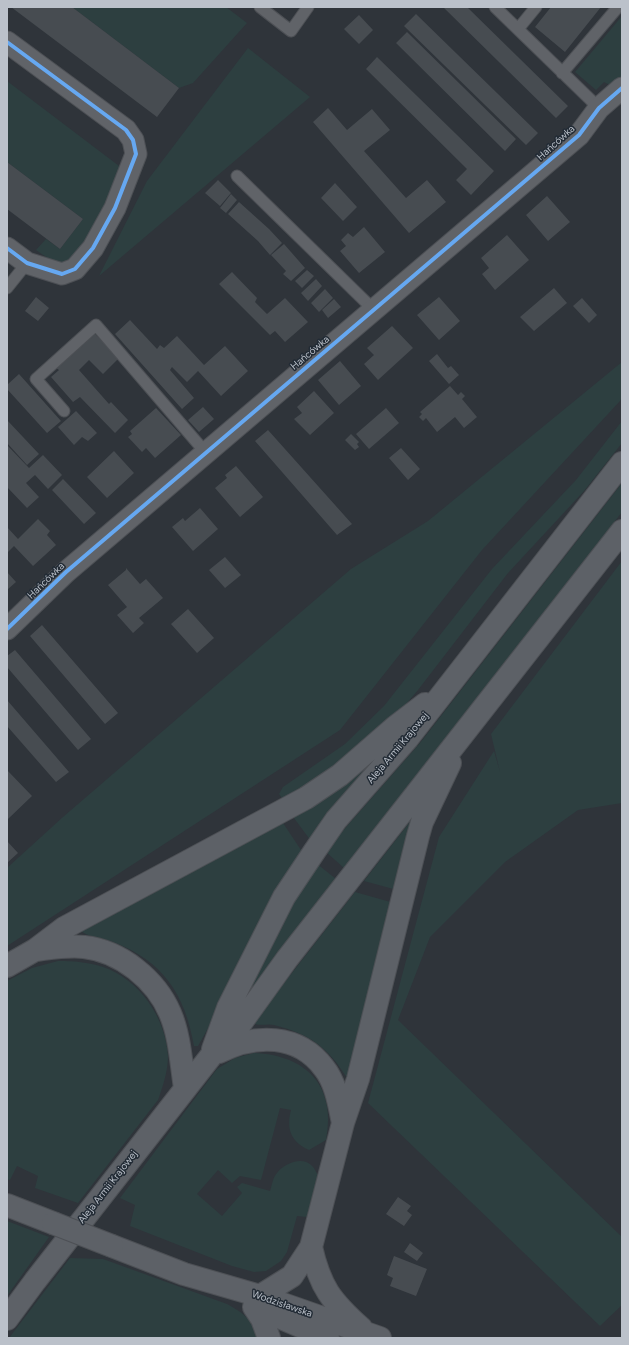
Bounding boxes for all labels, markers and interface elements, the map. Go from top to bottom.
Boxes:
street label: Hańcówka [535,123,577,163]
street label: Hańcówka [288,333,332,373]
street label: Hańcówka [25,560,67,602]
street label: Aleja Armii Krajowej [365,710,431,786]
street label: Aleja Armii Krajowej [76,1148,140,1226]
street label: Wodzisławska [250,1288,314,1320]

